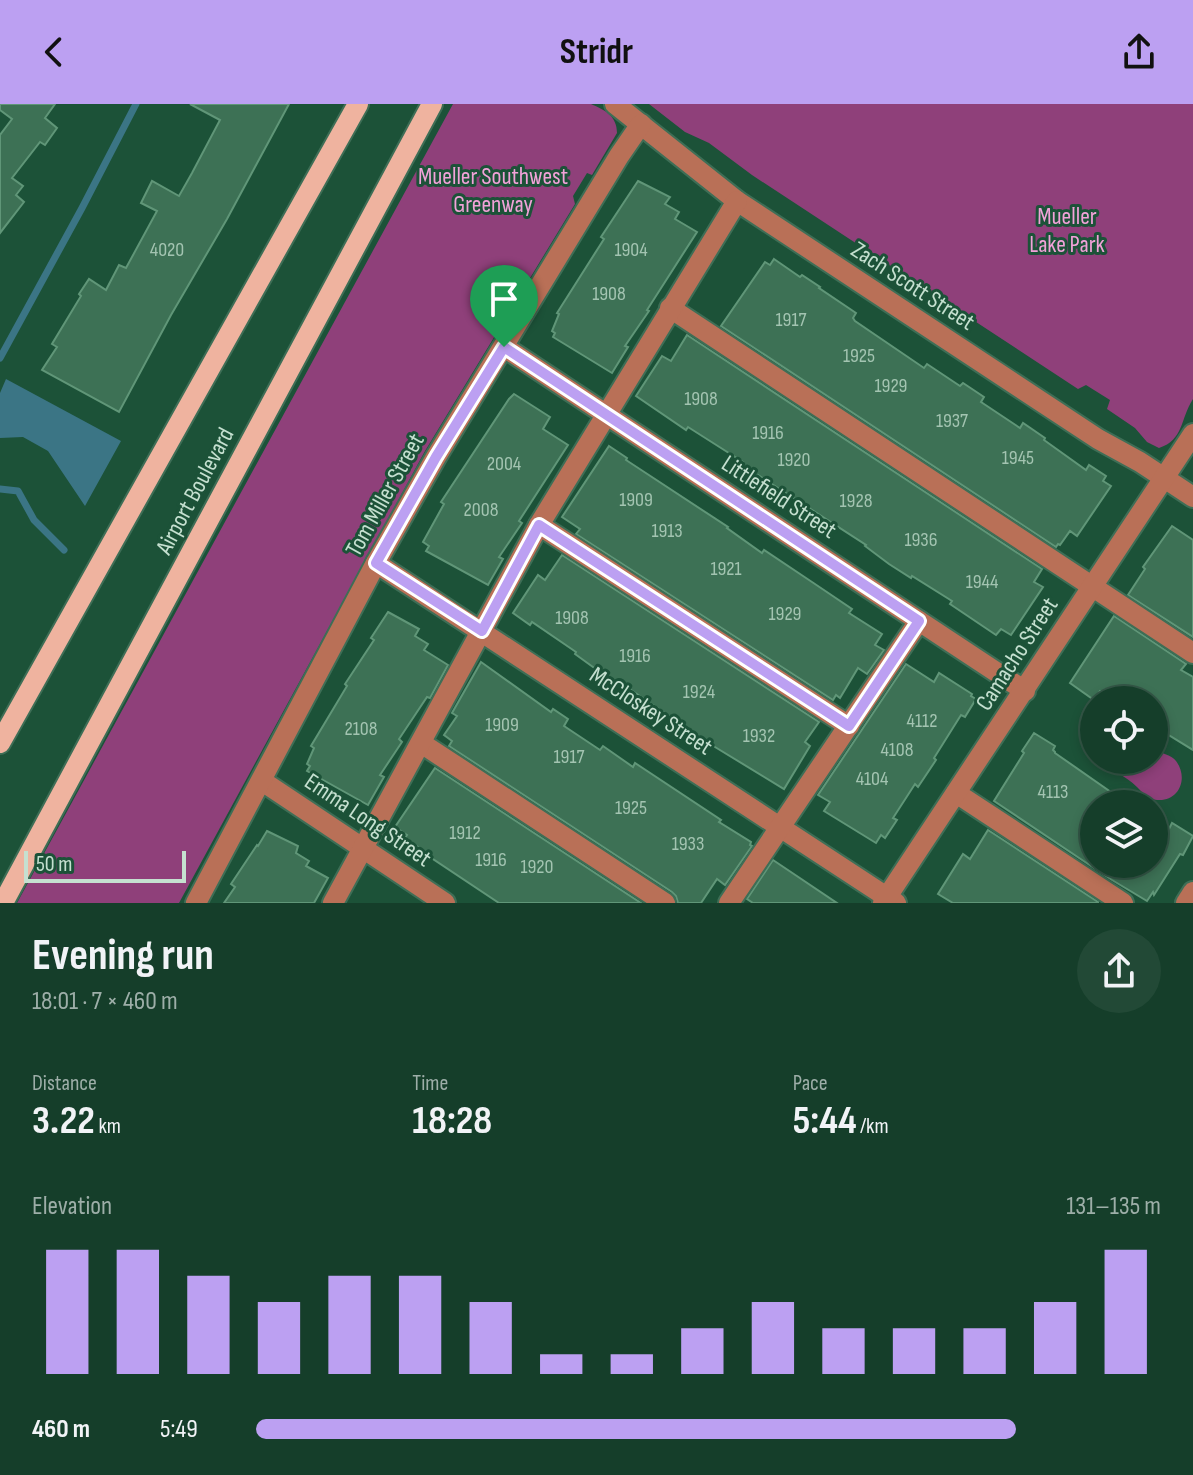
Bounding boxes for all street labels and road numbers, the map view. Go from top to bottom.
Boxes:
street label: Zach Scott Street [846,235,980,337]
street label: Airport Boulevard [149,423,240,560]
street label: Tom Miller Street [339,429,431,561]
street label: Littlefield Street [716,449,842,545]
street label: Camacho Street [970,592,1064,716]
street label: McCloskey Street [584,661,718,761]
street label: Emma Long Street [299,767,437,873]

